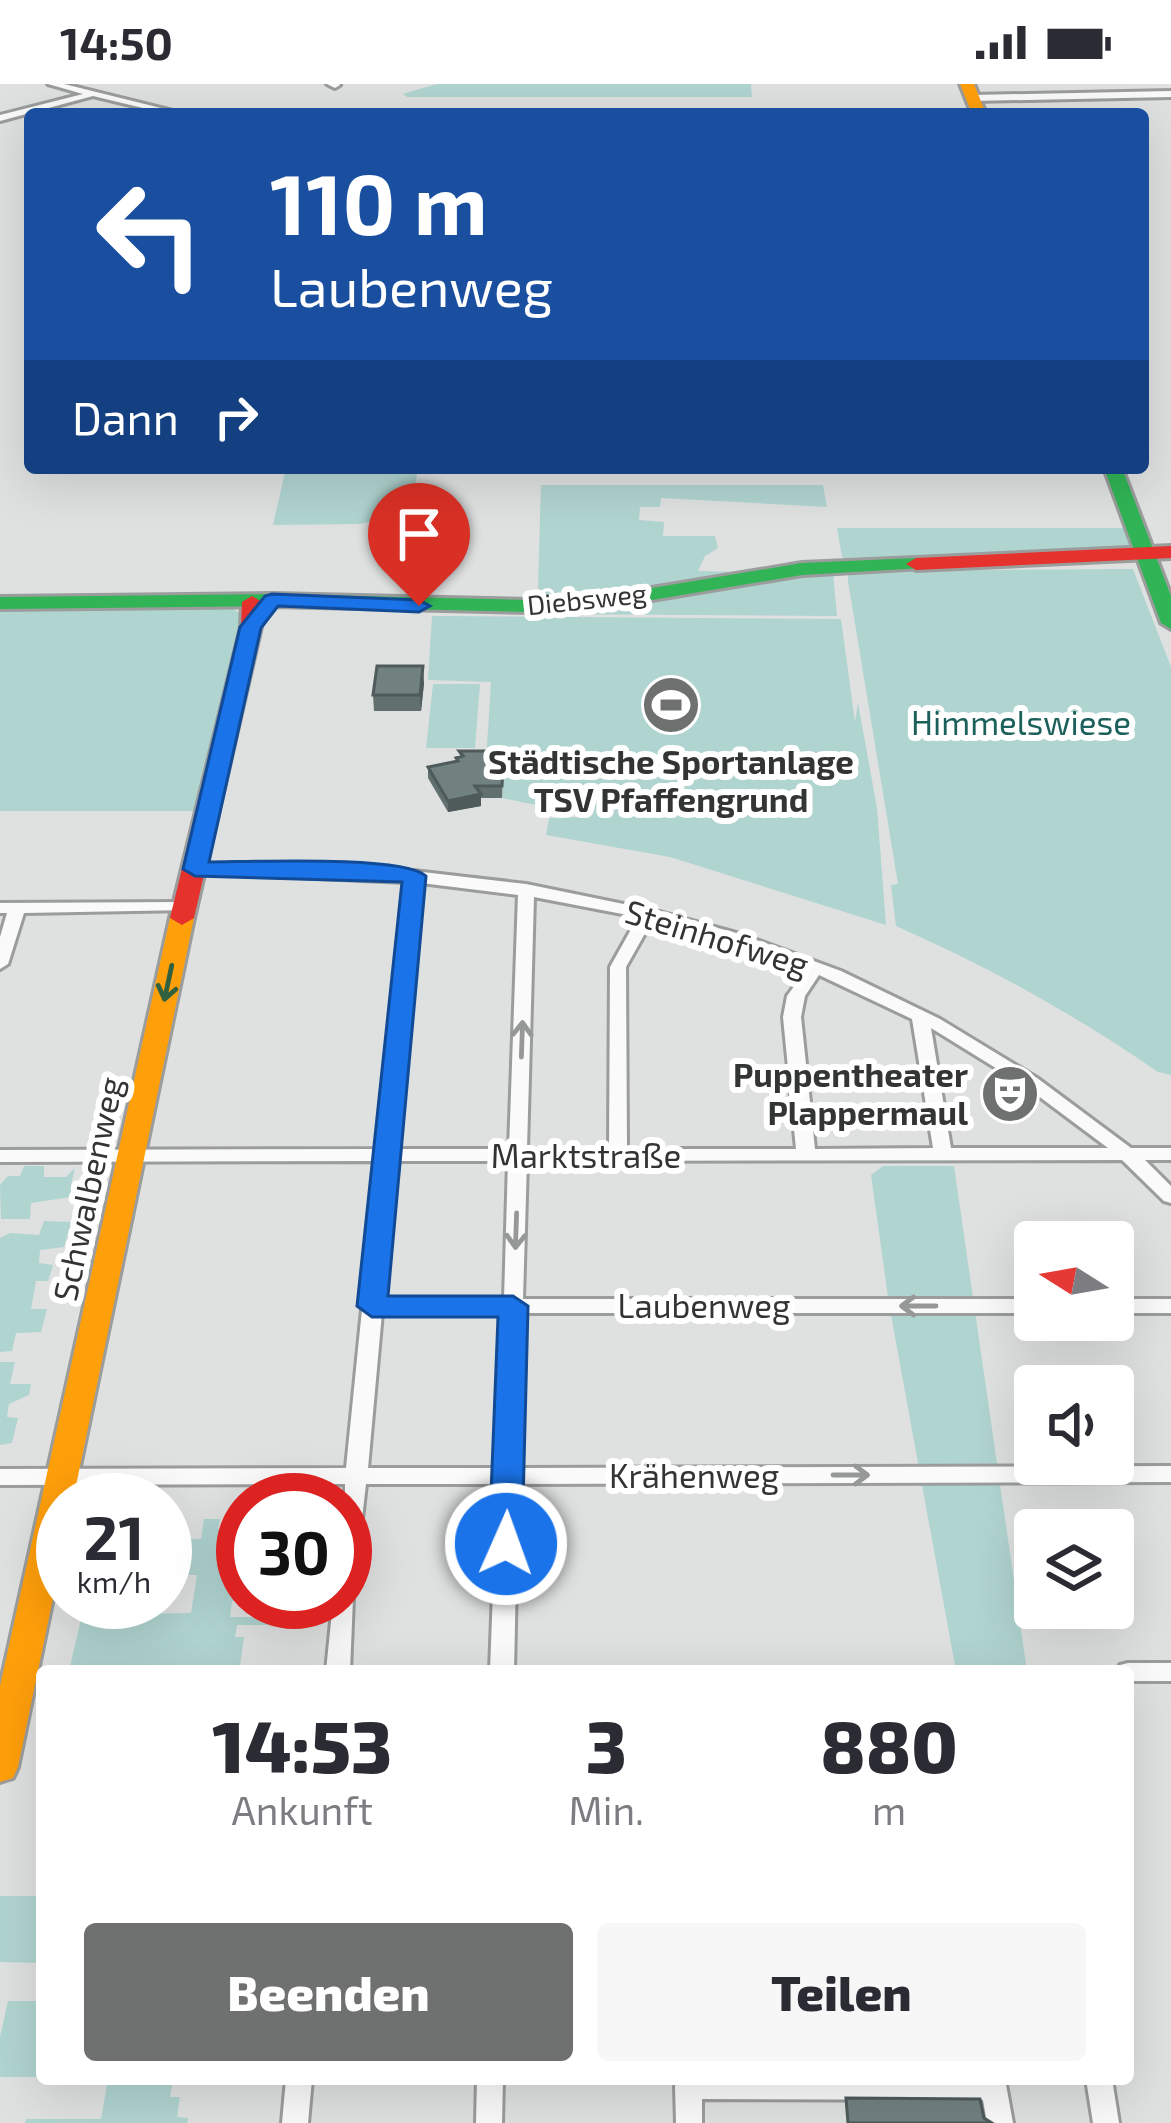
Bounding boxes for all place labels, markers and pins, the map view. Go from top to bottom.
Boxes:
pin [368,483,470,606]
sports icon: Städtische Sportanlage TSV Pfaffengrund [640,674,702,736]
place label: Städtische Sportanlage TSV Pfaffengrund [488,741,854,819]
place label: Puppentheater Plappermaul [733,1054,968,1132]
theatre icon: Puppentheater Plappermaul [979,1063,1041,1125]

